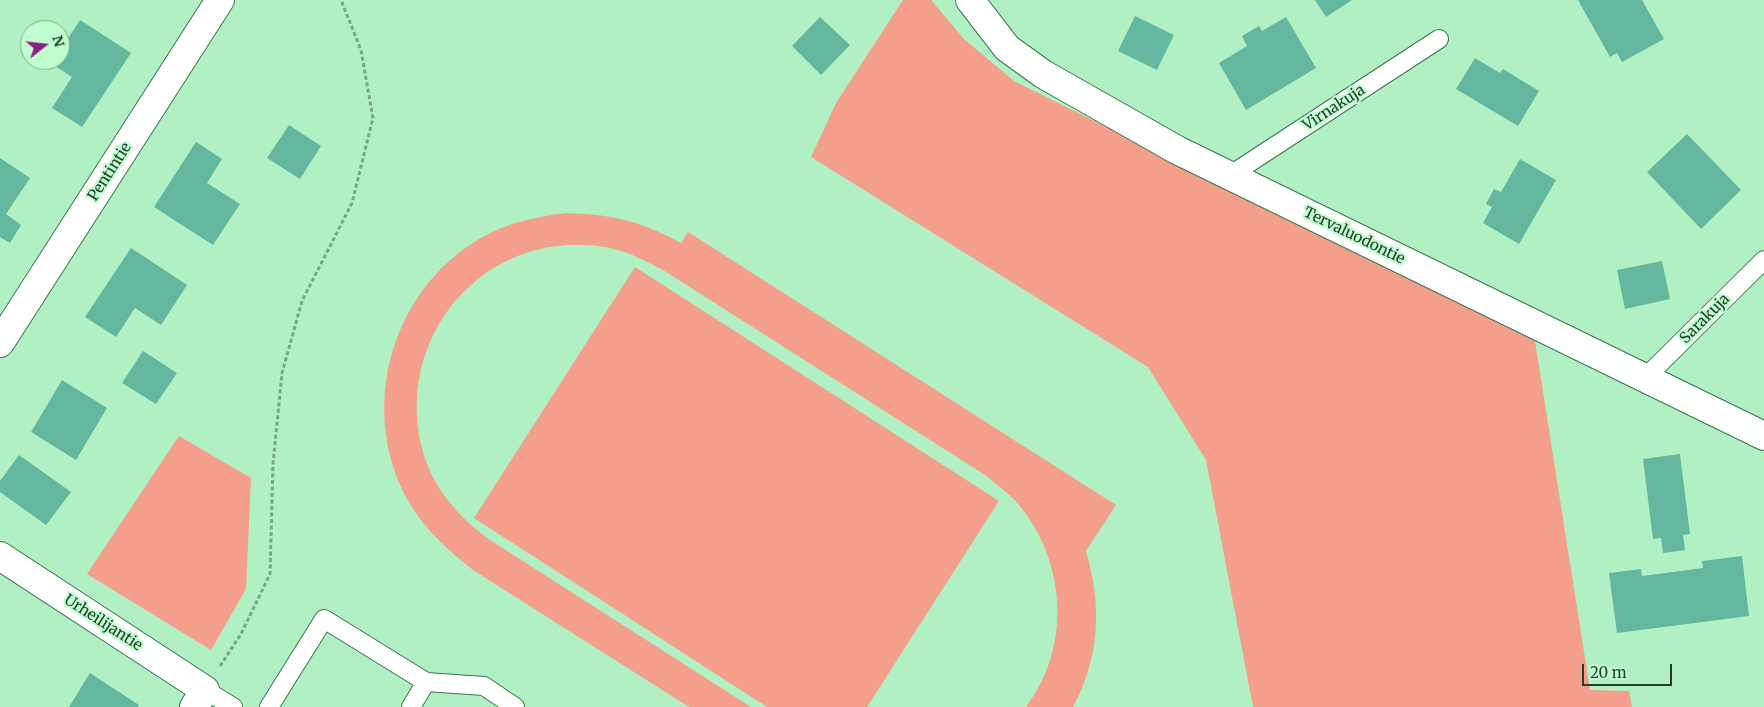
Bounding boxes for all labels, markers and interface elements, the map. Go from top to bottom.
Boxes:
north arrow [20,20,70,70]
text: N [48,33,69,49]
street label: Virnakuja [1299,81,1369,135]
street label: Pentintie [84,139,136,205]
street label: Tervaluodontie [1300,204,1408,268]
street label: Sarakuja [1676,290,1734,348]
street label: Urheilijantie [60,591,146,655]
scale bar [1584,654,1674,686]
text: 20 m [1590,663,1627,682]

